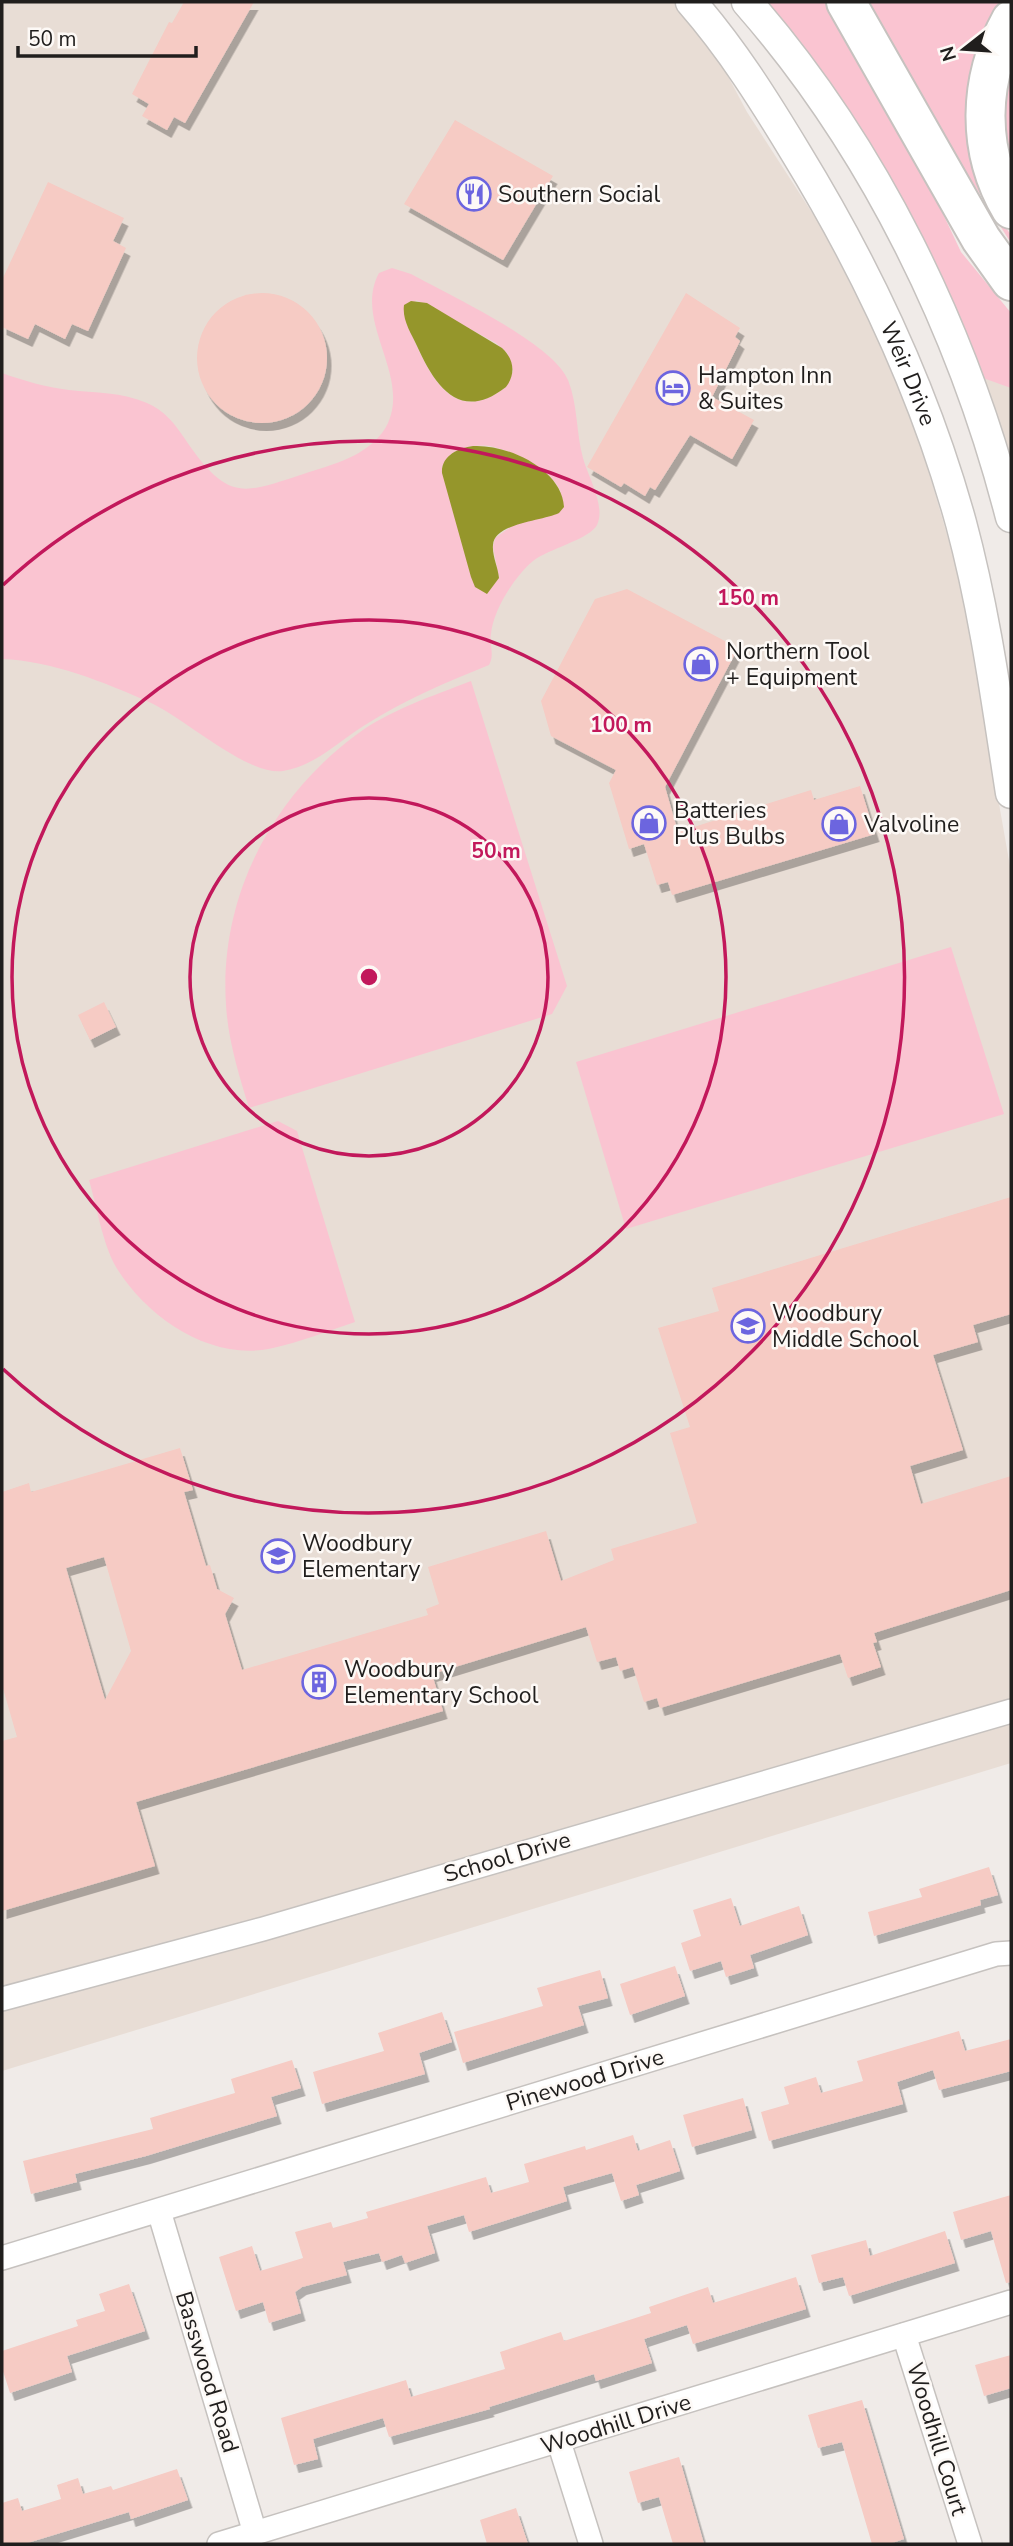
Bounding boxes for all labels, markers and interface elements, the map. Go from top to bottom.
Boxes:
scale bar [18,14,196,58]
north arrow [929,14,999,84]
text: 50 m [28,25,77,53]
text: N [934,43,963,64]
restaurant icon: Southern Social [455,175,493,213]
place label: Southern Social [498,179,661,210]
street label: Weir Drive [873,316,944,430]
place label: Hampton Inn & Suites [698,360,832,417]
hotel icon: Hampton Inn & Suites [654,369,692,407]
text: 150 m [717,584,779,612]
place label: Northern Tool + Equipment [726,636,870,693]
shop icon: Northern Tool + Equipment [682,645,720,683]
text: 100 m [590,711,652,739]
place label: Batteries Plus Bulbs [674,795,785,852]
shop icon: Batteries Plus Bulbs [630,804,668,842]
shop icon: Valvoline [820,805,858,843]
place label: Valvoline [863,809,959,840]
text: 50 m [471,837,521,865]
centre of rings [357,965,381,989]
place label: Woodbury Middle School [772,1298,919,1355]
school or university icon: Woodbury Middle School [729,1307,767,1345]
place label: Woodbury Elementary [302,1528,420,1585]
school or university icon: Woodbury Elementary [259,1537,297,1575]
place label: Woodbury Elementary School [344,1654,539,1711]
building icon: Woodbury Elementary School [300,1663,338,1701]
street label: School Drive [440,1824,574,1890]
street label: Pinewood Drive [502,2041,668,2119]
street label: Basswood Road [168,2288,246,2456]
street label: Woodhill Court [899,2359,975,2520]
street label: Woodhill Drive [537,2386,695,2462]

